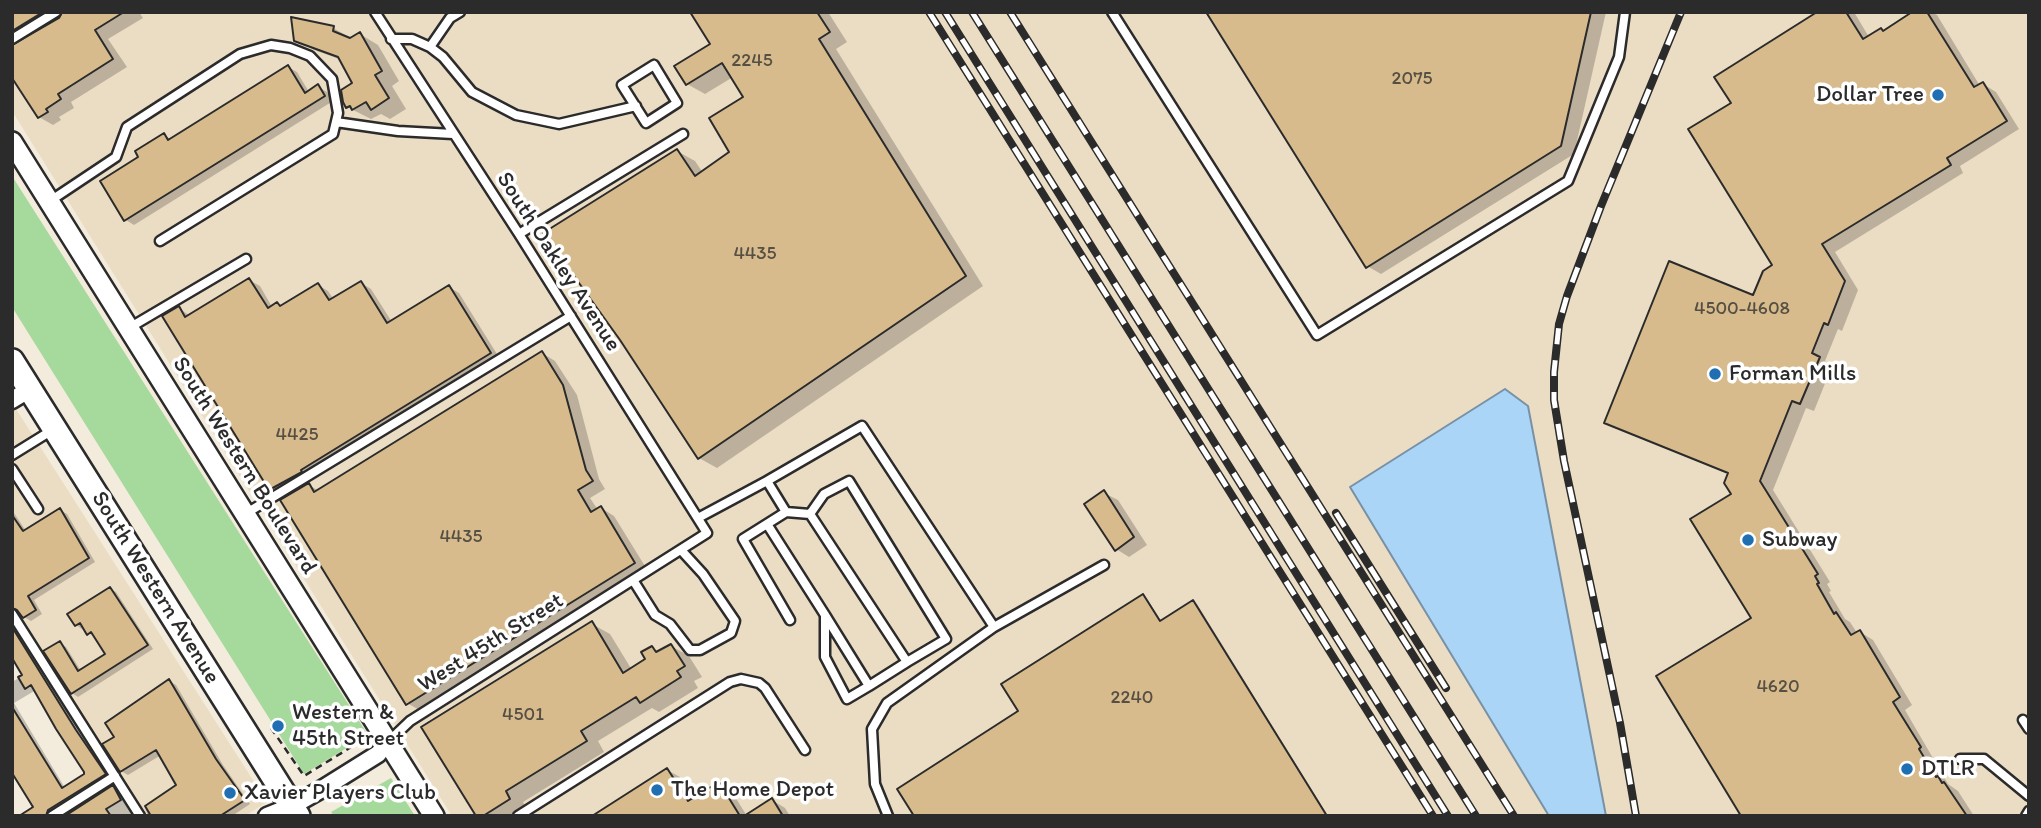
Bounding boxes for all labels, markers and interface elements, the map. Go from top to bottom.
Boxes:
house number: 2245 [731,50,773,72]
house number: 2075 [1391,68,1433,90]
place label: Dollar Tree [1816,81,1924,109]
marker: Dollar Tree [1930,87,1946,103]
street label: South Oakley Avenue [490,167,626,357]
house number: 4435 [733,243,777,265]
house number: 4500-4608 [1694,298,1790,320]
street label: South Western Boulevard [166,352,322,580]
place label: Forman Mills [1729,360,1856,388]
marker: Forman Mills [1707,366,1723,382]
house number: 4425 [276,424,318,446]
street label: South Western Avenue [85,487,225,689]
house number: 4435 [439,526,483,548]
place label: Subway [1762,526,1837,554]
marker: Subway [1740,532,1756,548]
street label: West 45th Street [413,587,569,699]
house number: 4620 [1756,676,1800,698]
house number: 2240 [1110,687,1154,709]
place label: Western & 45th Street [292,699,404,753]
house number: 4501 [502,704,544,726]
marker: Western & 45th Street [270,718,286,734]
place label: DTLR [1921,755,1975,783]
marker: DTLR [1899,761,1915,777]
place label: The Home Depot [671,776,834,804]
place label: Xavier Players Club [244,779,436,807]
marker: The Home Depot [649,782,665,798]
marker: Xavier Players Club [222,785,238,801]

